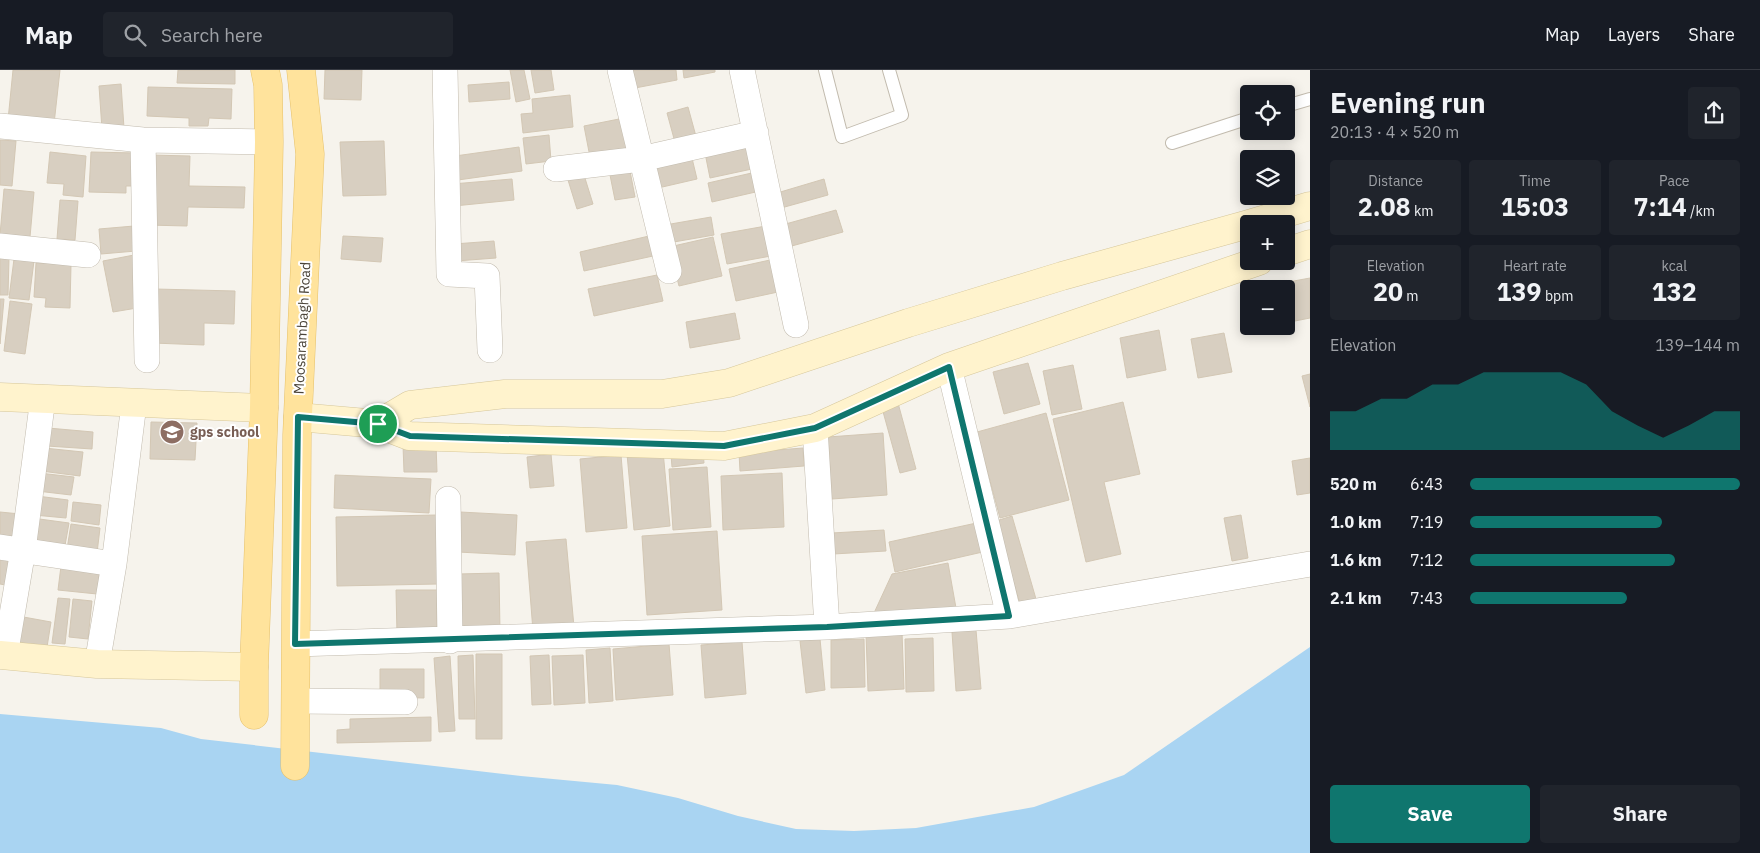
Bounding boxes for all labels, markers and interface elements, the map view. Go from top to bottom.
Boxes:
search box [103,12,453,57]
text: Map [25,19,73,51]
icon: search [121,21,149,49]
text: Search here [161,23,263,47]
text: Map [1545,23,1580,46]
text: Layers [1608,23,1660,46]
text: Share [1688,23,1735,46]
text: Evening run [1330,84,1486,121]
map controls [1240,85,1295,335]
button: locate [1240,85,1295,140]
button: share [1688,87,1740,139]
text: 20:13 · 4 × 520 m [1330,122,1459,142]
button: layers [1240,150,1295,205]
text: Distance [1368,172,1423,190]
text: Time [1519,172,1551,190]
text: Pace [1659,172,1690,190]
text: 2.08 [1358,190,1411,223]
text: 15:03 [1501,190,1569,223]
text: 7:14 [1634,190,1687,223]
text: km [1411,202,1434,220]
text: /km [1687,202,1715,220]
button: + [1240,215,1295,270]
text: Elevation [1367,257,1425,275]
text: Heart rate [1503,257,1567,275]
text: kcal [1662,257,1687,275]
street label: Moosarambagh Road [290,261,314,395]
text: 20 [1373,275,1403,308]
text: 139 [1497,275,1542,308]
text: 132 [1652,275,1697,308]
button: − [1240,280,1295,335]
text: m [1403,287,1418,305]
text: bpm [1542,287,1573,305]
text: Elevation [1330,335,1396,355]
text: 139–144 m [1655,335,1740,355]
pin [357,403,399,445]
icon: arrive [364,410,392,438]
school or university icon: gps school [159,419,185,445]
place label: gps school [190,423,259,441]
text: 520 m [1330,474,1377,494]
text: 6:43 [1410,474,1443,494]
text: 1.0 km [1330,512,1381,532]
text: 7:19 [1410,512,1443,532]
text: 1.6 km [1330,550,1381,570]
text: 7:12 [1410,550,1443,570]
text: 2.1 km [1330,588,1381,608]
text: 7:43 [1410,588,1443,608]
button: Save [1330,785,1530,843]
button: Share [1540,785,1740,843]

